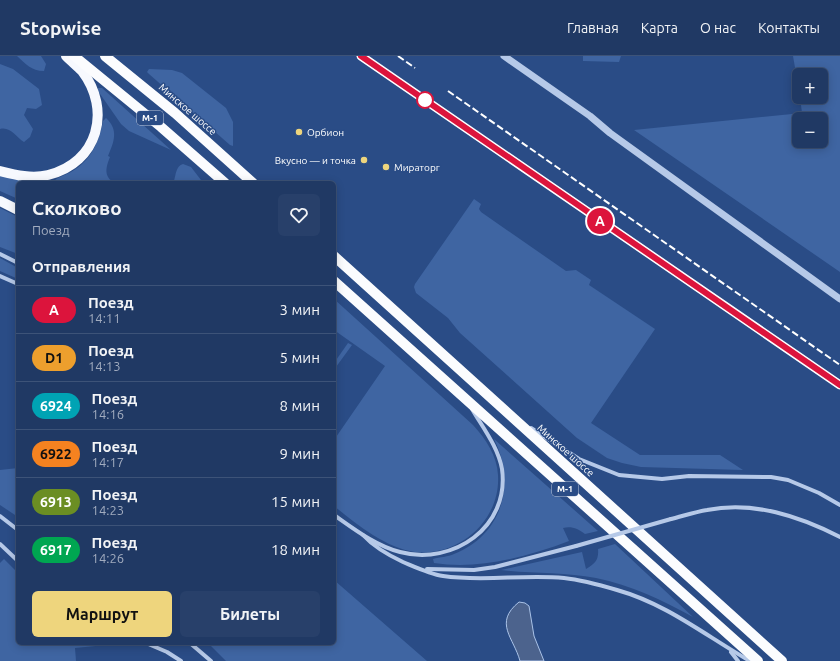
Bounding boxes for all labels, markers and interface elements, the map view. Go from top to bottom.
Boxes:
text: Stopwise [20,17,101,39]
text: Главная [567,20,619,36]
text: Карта [641,20,678,36]
text: О нас [700,20,736,36]
text: Контакты [758,20,820,36]
map controls [792,68,828,148]
button: + [792,68,828,104]
street label: Минское шоссе [157,81,219,137]
unlabelled marker [416,91,434,109]
road number: М-1 [137,111,163,125]
button: − [792,112,828,148]
marker: Орбион [294,127,304,137]
place label: Орбион [307,127,344,138]
place label: Вкусно — и точка [275,155,356,166]
marker: Вкусно — и точка [359,155,369,165]
marker: Мираторг [381,162,391,172]
place label: Мираторг [394,162,440,173]
button: heart [278,194,320,236]
text: Сколково [32,197,122,219]
line badge: A [587,208,613,234]
text: A [595,213,605,229]
text: Поезд [32,223,70,237]
text: Отправления [32,258,131,275]
text: Поезд [88,294,134,311]
text: 3 мин [280,301,320,318]
text: A [49,302,59,318]
text: 14:11 [88,311,121,325]
text: Поезд [88,342,134,359]
text: 5 мин [280,349,320,366]
text: D1 [45,350,63,366]
text: 14:13 [88,359,121,373]
text: Поезд [92,390,137,407]
text: 8 мин [280,397,320,414]
text: 6924 [40,398,72,414]
text: 14:16 [92,407,124,421]
street label: Минское шоссе [535,422,596,479]
text: Поезд [92,438,137,455]
text: 9 мин [280,445,320,462]
text: 6922 [40,446,72,462]
text: 14:17 [92,455,124,469]
road number: М-1 [552,482,578,496]
text: Поезд [92,486,137,503]
text: 15 мин [271,493,320,510]
text: 6913 [40,494,72,510]
text: 14:23 [92,503,124,517]
text: Поезд [92,534,137,551]
text: 18 мин [271,541,320,558]
text: 6917 [40,542,72,558]
text: 14:26 [92,551,124,565]
button: Маршрут [32,591,172,637]
button: Билеты [180,591,320,637]

